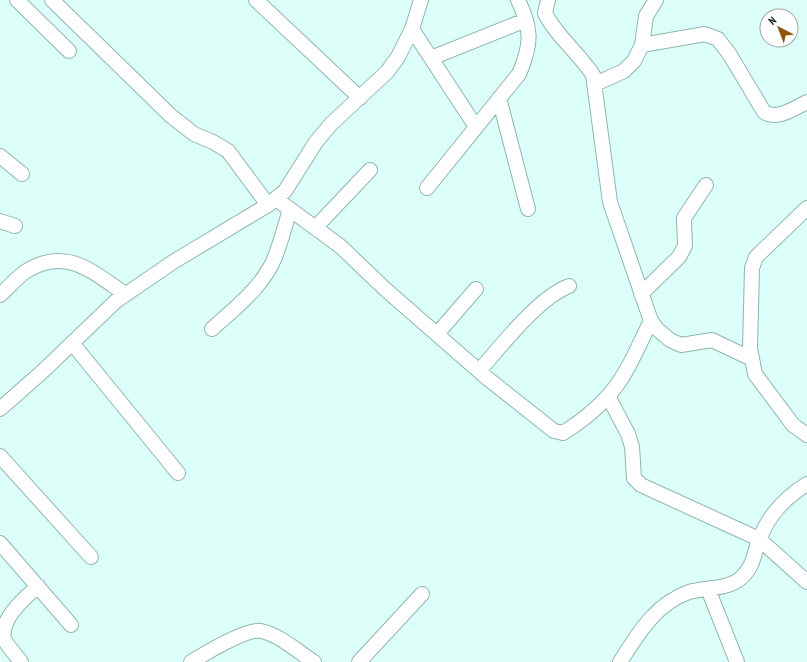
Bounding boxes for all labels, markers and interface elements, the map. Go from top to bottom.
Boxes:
north arrow [759,8,799,48]
text: N [765,13,779,28]

